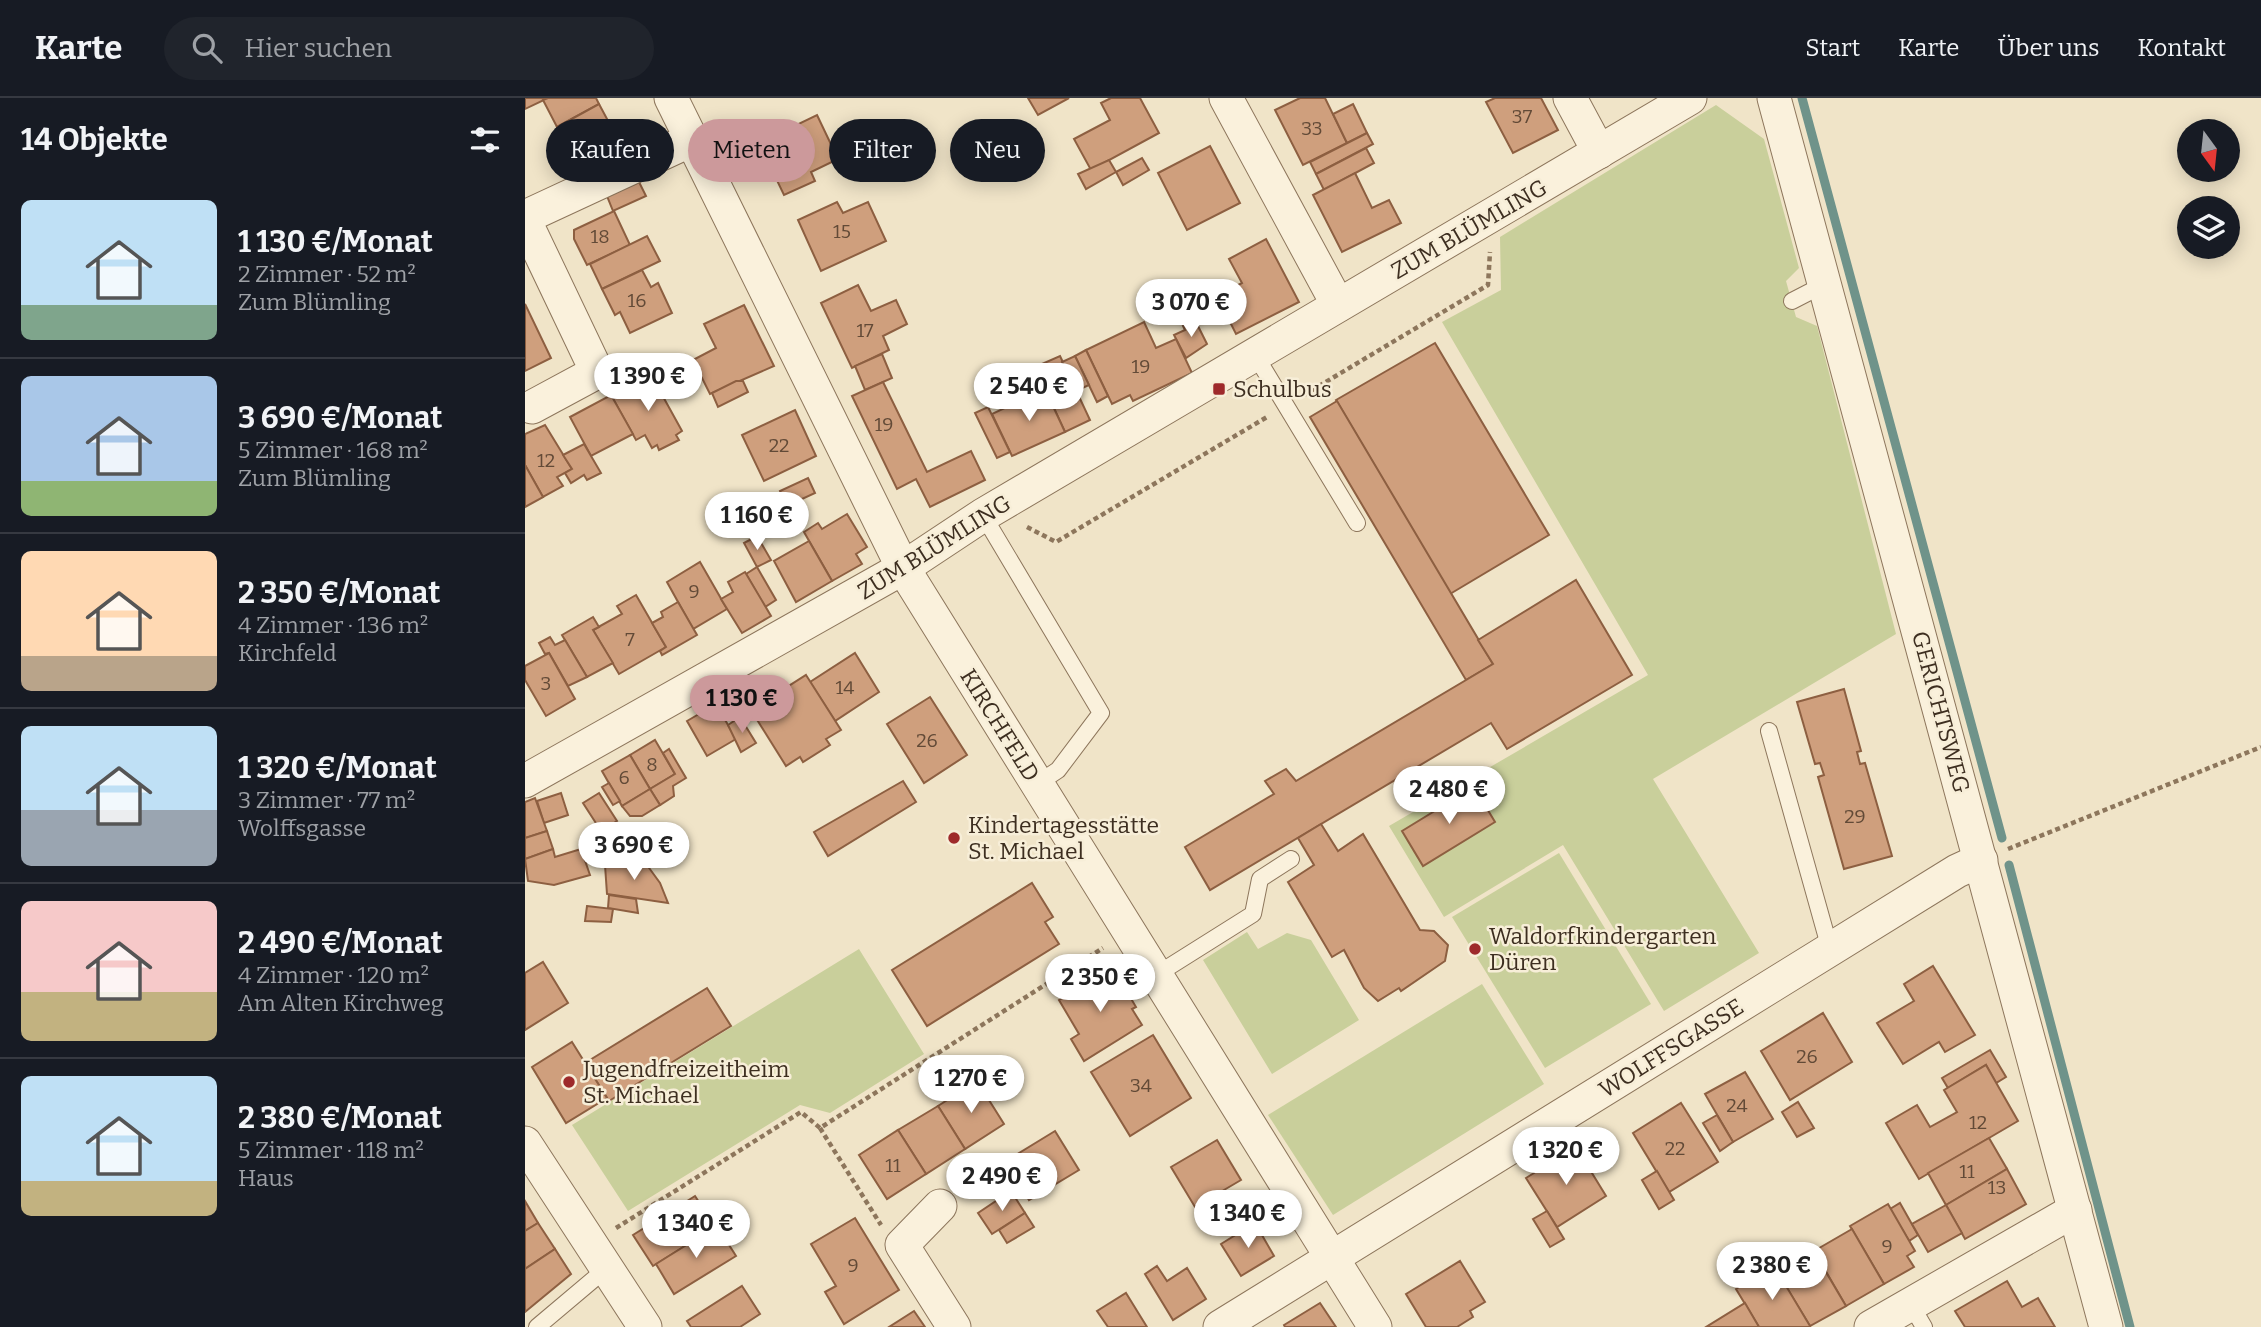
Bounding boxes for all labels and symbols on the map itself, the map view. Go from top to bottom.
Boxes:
house number: 37 [1512,105,1533,128]
house number: 33 [1301,117,1323,140]
north arrow [2177,119,2240,182]
street label: ZUM BLÜMLING [1386,173,1552,285]
house number: 15 [833,220,851,243]
house number: 18 [590,225,610,248]
pin: 3 070 € [1126,280,1256,339]
house number: 16 [628,289,646,312]
house number: 17 [856,319,874,342]
pin: 1 390 € [583,354,713,413]
house number: 19 [1132,355,1150,378]
pin: 2 540 € [964,364,1094,423]
place label: Schulbus [1233,375,1332,403]
marker: Schulbus [1211,381,1227,397]
house number: 19 [875,413,893,436]
house number: 22 [769,434,789,457]
house number: 12 [537,449,555,472]
street label: ZUM BLÜMLING [852,489,1016,605]
pin: 1 160 € [692,492,822,552]
house number: 9 [688,580,700,603]
house number: 7 [625,628,635,651]
street label: GERICHTSWEG [1906,628,1976,796]
street label: KIRCHFELD [954,664,1046,786]
house number: 3 [541,672,551,695]
pin: 1 130 € [677,676,807,735]
house number: 14 [836,676,854,699]
house number: 26 [916,729,938,752]
house number: 8 [646,753,658,776]
house number: 6 [618,766,630,789]
pin: 2 480 € [1384,766,1514,826]
house number: 29 [1844,805,1866,828]
place label: Kindertagesstätte St. Michael [968,811,1159,865]
pin: 3 690 € [569,822,699,882]
marker: Kindertagesstätte St. Michael [946,830,962,846]
place label: Waldorfkindergarten Düren [1489,922,1717,976]
marker: Waldorfkindergarten Düren [1467,941,1483,957]
pin: 2 350 € [1035,954,1165,1014]
street label: WOLFFSGASSE [1594,992,1748,1104]
house number: 26 [1796,1045,1818,1068]
place label: Jugendfreizeitheim St. Michael [582,1055,790,1109]
pin: 1 270 € [906,1056,1036,1115]
marker: Jugendfreizeitheim St. Michael [561,1074,577,1090]
house number: 34 [1130,1074,1152,1097]
house number: 24 [1726,1094,1748,1117]
house number: 12 [1969,1111,1987,1134]
pin: 1 320 € [1501,1128,1631,1187]
house number: 22 [1665,1137,1685,1160]
house number: 11 [885,1154,901,1177]
pin: 2 490 € [937,1154,1067,1213]
house number: 11 [1959,1160,1975,1183]
house number: 13 [1988,1176,2006,1199]
pin: 1 340 € [1183,1190,1313,1250]
pin: 1 340 € [631,1200,761,1260]
house number: 9 [1881,1235,1893,1258]
pin: 2 380 € [1707,1242,1837,1302]
house number: 9 [847,1254,859,1277]

